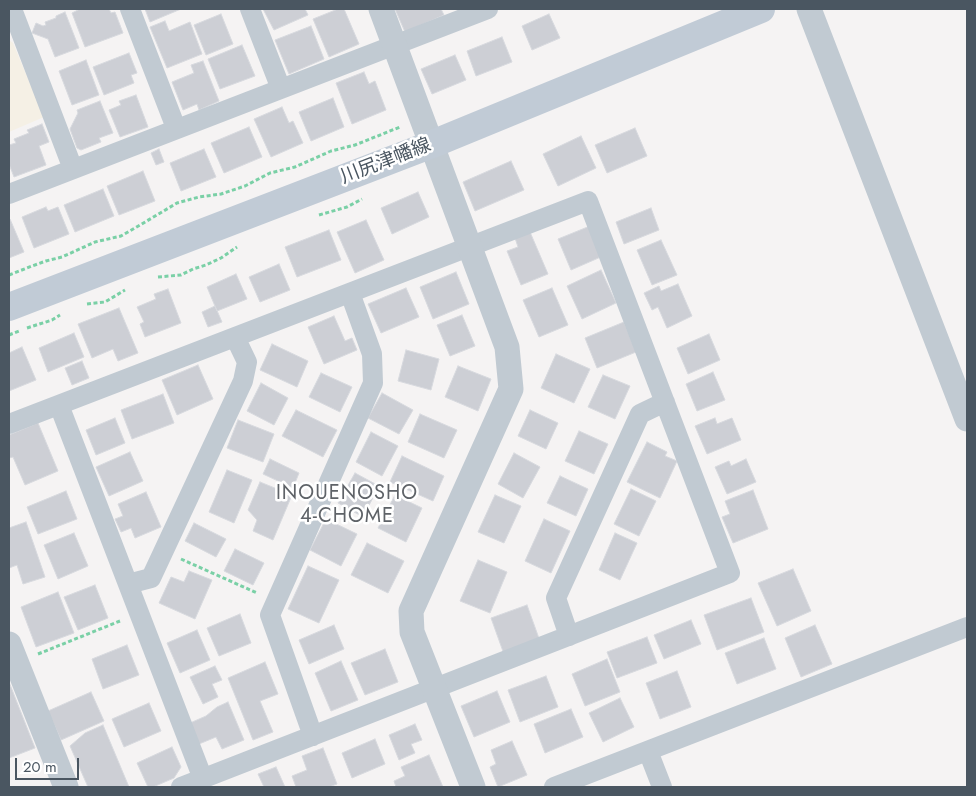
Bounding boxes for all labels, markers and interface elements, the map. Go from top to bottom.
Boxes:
street label: 川尻津幡線 [338,134,434,190]
district label: INOUENOSHO 4-CHOME [275,482,419,529]
scale bar [18,748,81,780]
text: 20 m [23,756,57,778]

